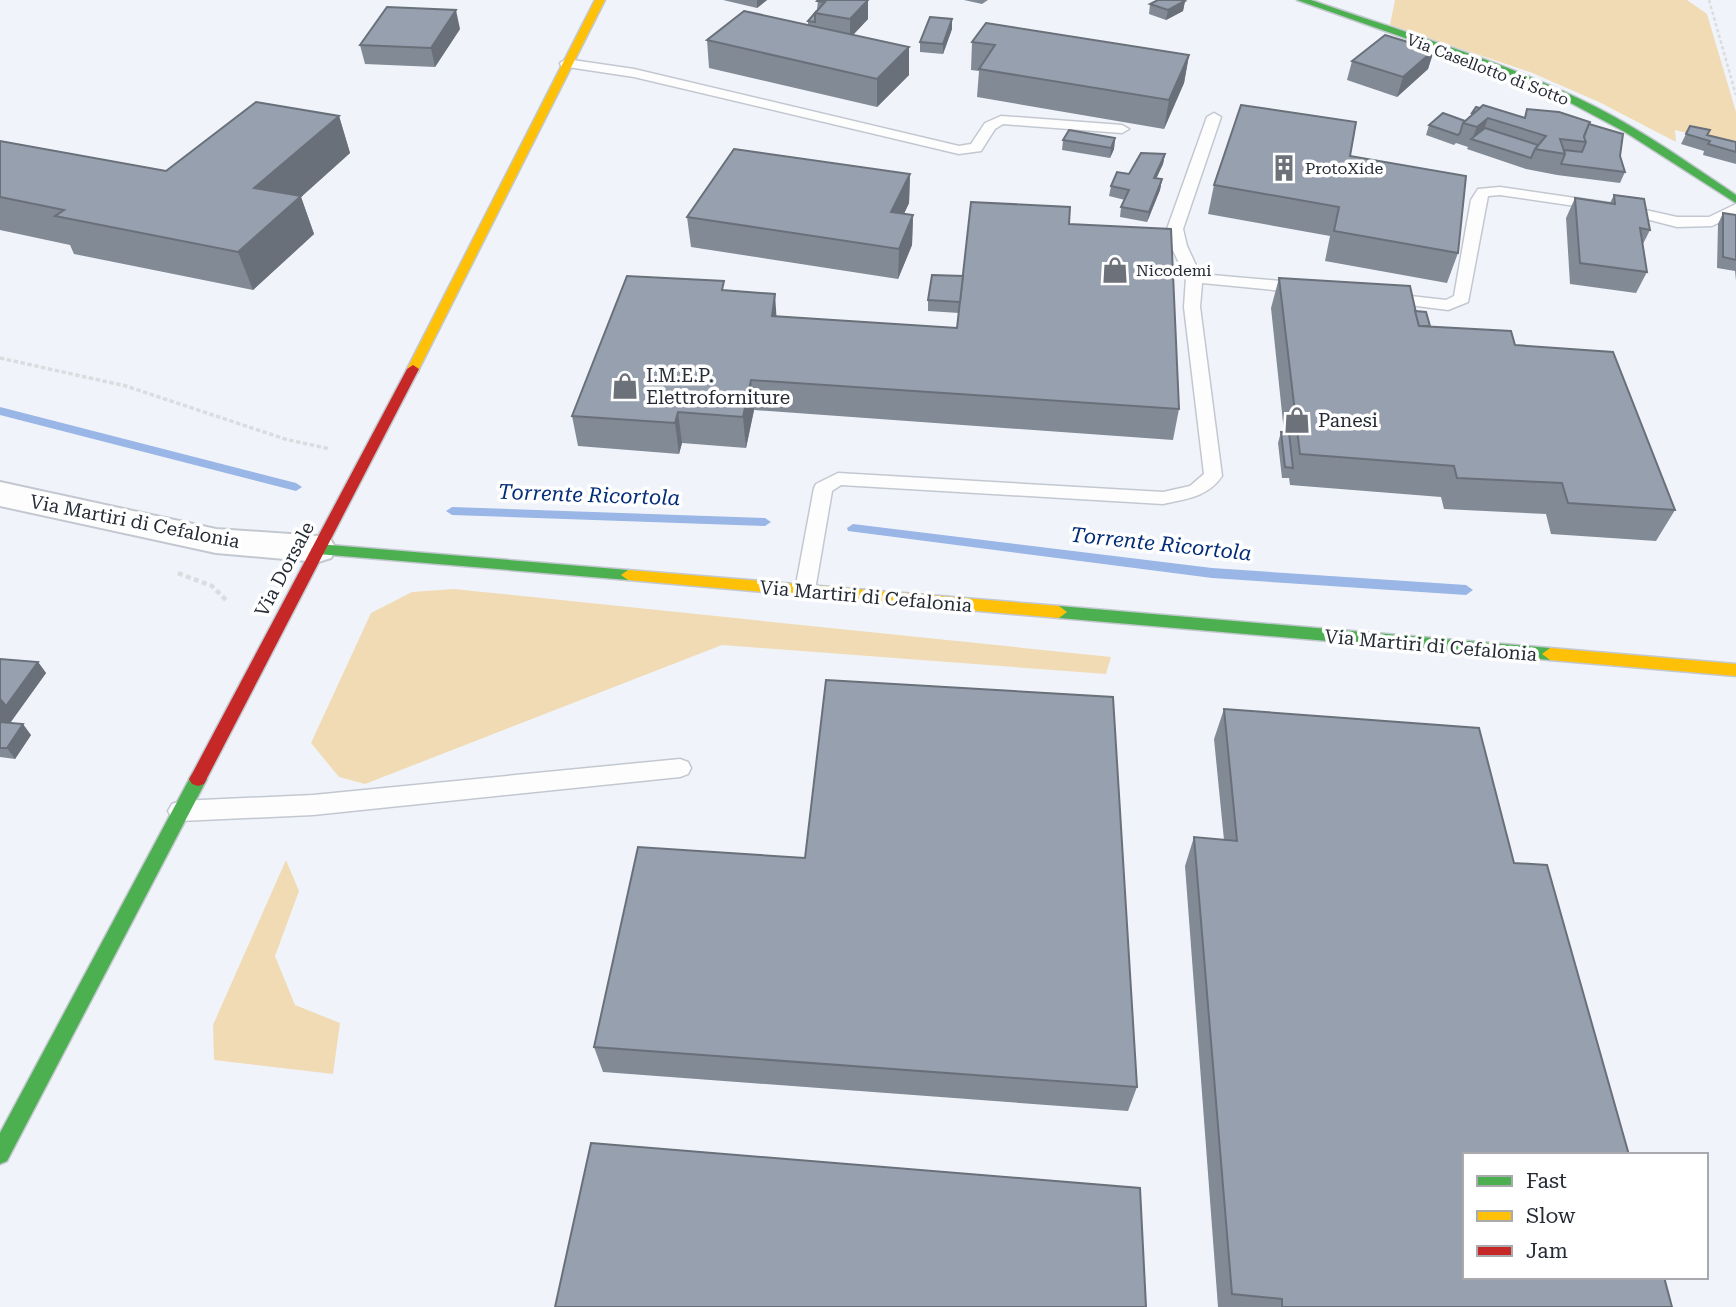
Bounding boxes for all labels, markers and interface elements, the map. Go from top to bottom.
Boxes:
street label: Via Casellotto di Sotto [1404,30,1572,109]
building icon: ProtoXide [1269,153,1299,183]
place label: ProtoXide [1305,159,1383,178]
shop icon: Nicodemi [1100,255,1130,285]
place label: Nicodemi [1136,261,1211,280]
place label: I.M.E.P. Elettroforniture [646,364,790,409]
shop icon: I.M.E.P. Elettroforniture [610,371,640,401]
shop icon: Panesi [1282,405,1312,435]
place label: Panesi [1318,409,1378,432]
water label: Torrente Ricortola [498,480,680,510]
street label: Via Martiri di Cefalonia [28,490,242,553]
street label: Via Dorsale [250,518,319,621]
water label: Torrente Ricortola [1069,523,1253,565]
street label: Via Martiri di Cefalonia [759,576,974,617]
street label: Via Martiri di Cefalonia [1324,625,1539,666]
legend [1463,1153,1708,1279]
text: Fast [1526,1169,1567,1193]
text: Slow [1526,1204,1576,1228]
text: Jam [1526,1239,1568,1263]

